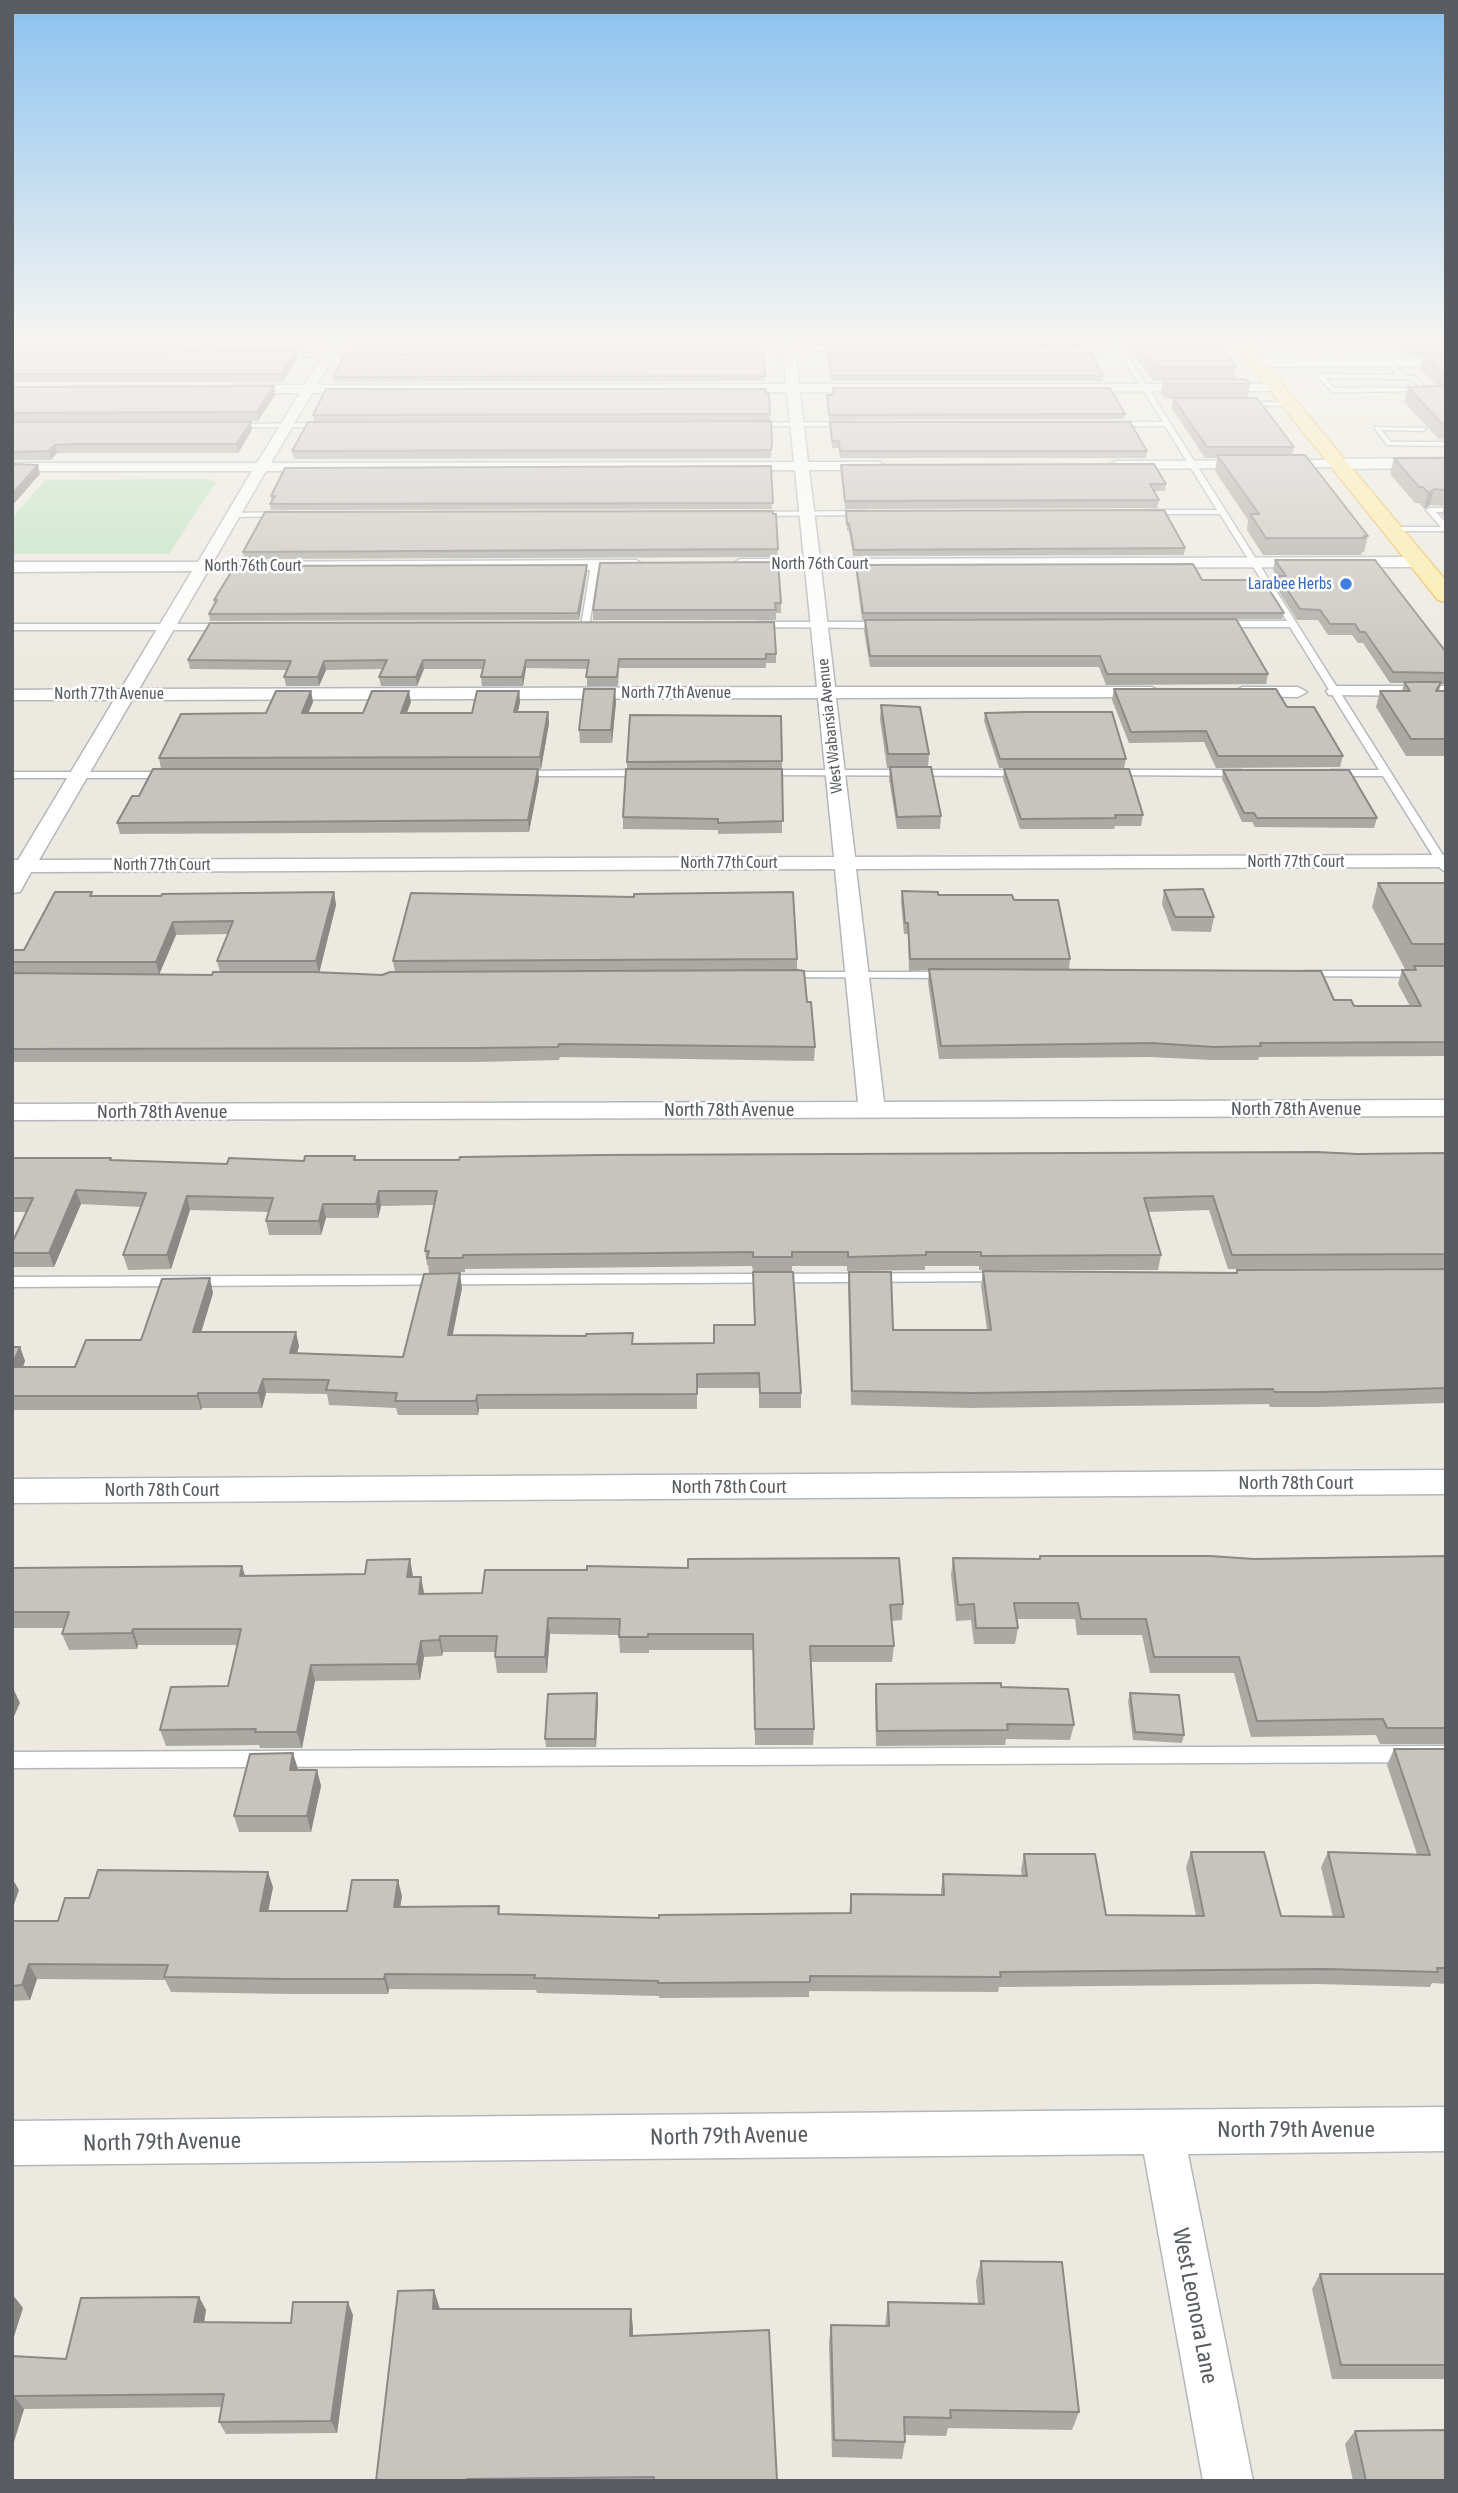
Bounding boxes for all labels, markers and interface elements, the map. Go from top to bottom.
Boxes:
street label: North 76th Court [771,554,869,574]
street label: North 76th Court [204,556,302,576]
place label: Larabee Herbs [1248,574,1332,594]
marker: Larabee Herbs [1338,576,1354,592]
street label: West Wabansia Avenue [813,658,847,794]
street label: North 77th Avenue [621,683,731,703]
street label: North 77th Avenue [54,684,164,704]
street label: North 77th Court [1247,852,1345,872]
street label: North 77th Court [680,853,778,873]
street label: North 77th Court [113,855,211,875]
street label: North 78th Avenue [1231,1098,1361,1120]
street label: North 78th Avenue [664,1099,794,1121]
street label: North 78th Avenue [97,1101,227,1123]
street label: North 78th Court [1238,1472,1354,1494]
street label: North 78th Court [671,1476,787,1498]
street label: North 78th Court [104,1479,220,1501]
street label: North 79th Avenue [1217,2116,1375,2144]
street label: North 79th Avenue [650,2121,808,2151]
street label: North 79th Avenue [83,2127,241,2157]
street label: West Leonora Lane [1166,2226,1224,2386]

